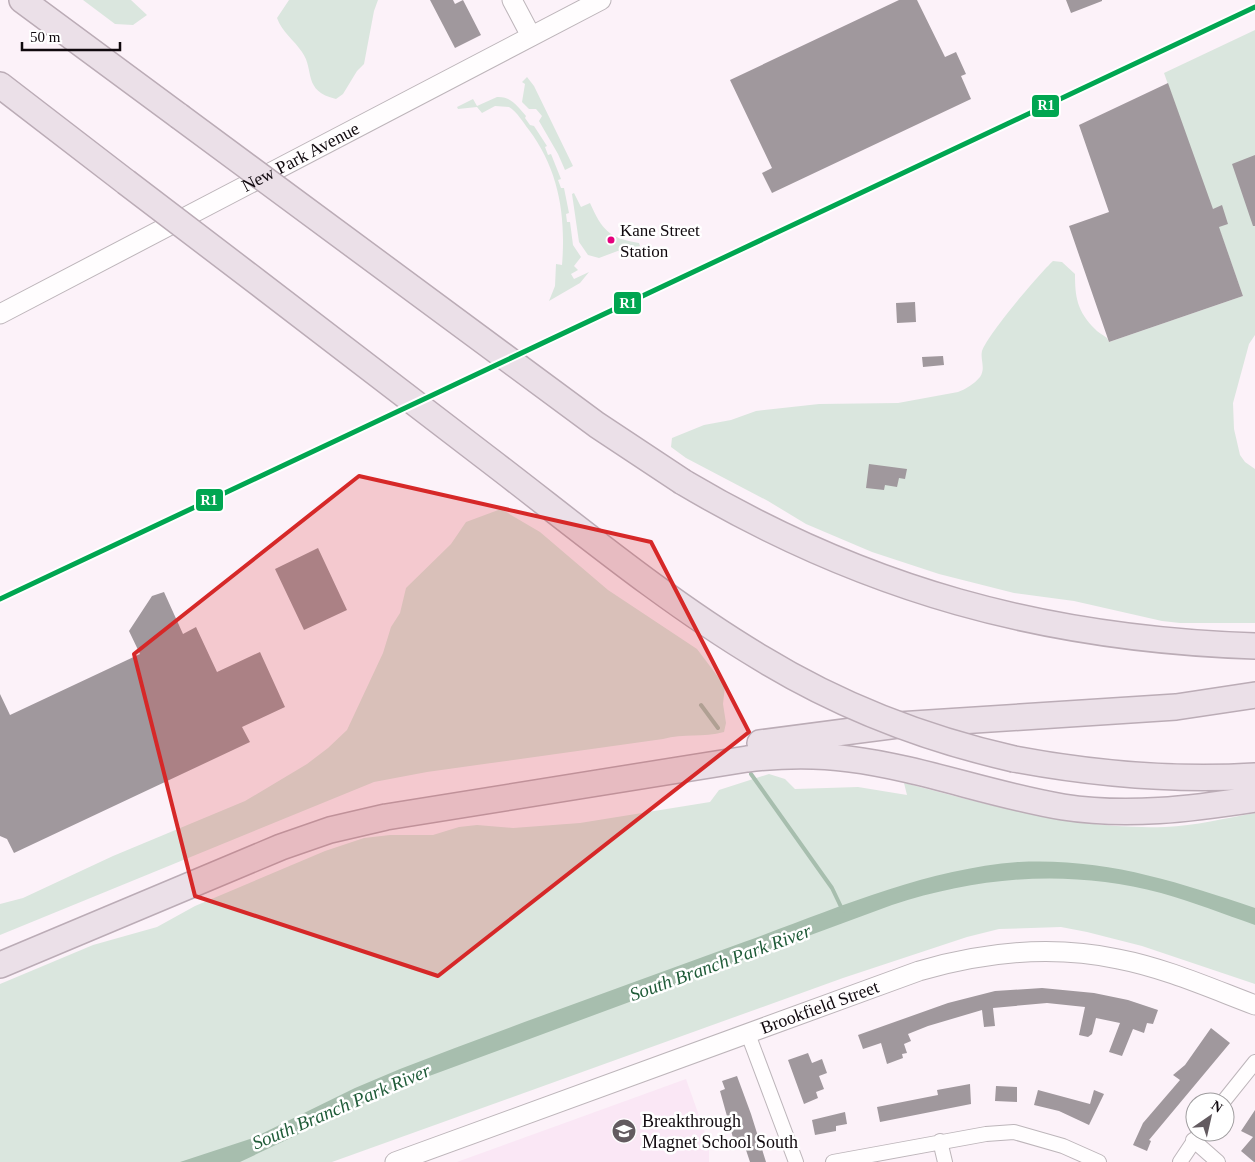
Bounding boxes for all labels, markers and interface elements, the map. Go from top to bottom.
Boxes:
scale bar [22,20,120,52]
text: 50 m [30,29,61,45]
line badge: R1 [1031,94,1060,118]
text: R1 [1037,98,1055,113]
street label: New Park Avenue [238,118,363,196]
place label: Kane Street Station [620,221,700,261]
marker: Kane Street Station [606,235,616,245]
line badge: R1 [613,291,642,315]
text: R1 [619,296,637,311]
line badge: R1 [195,488,224,512]
text: R1 [200,493,218,508]
water label: South Branch Park River [627,920,814,1005]
street label: Brookfield Street [758,976,882,1038]
water label: South Branch Park River [249,1059,434,1154]
north arrow [1185,1092,1235,1142]
text: N [1209,1098,1225,1116]
place label: Breakthrough Magnet School South [642,1111,798,1152]
school or university icon: Breakthrough Magnet School South [611,1118,637,1144]

